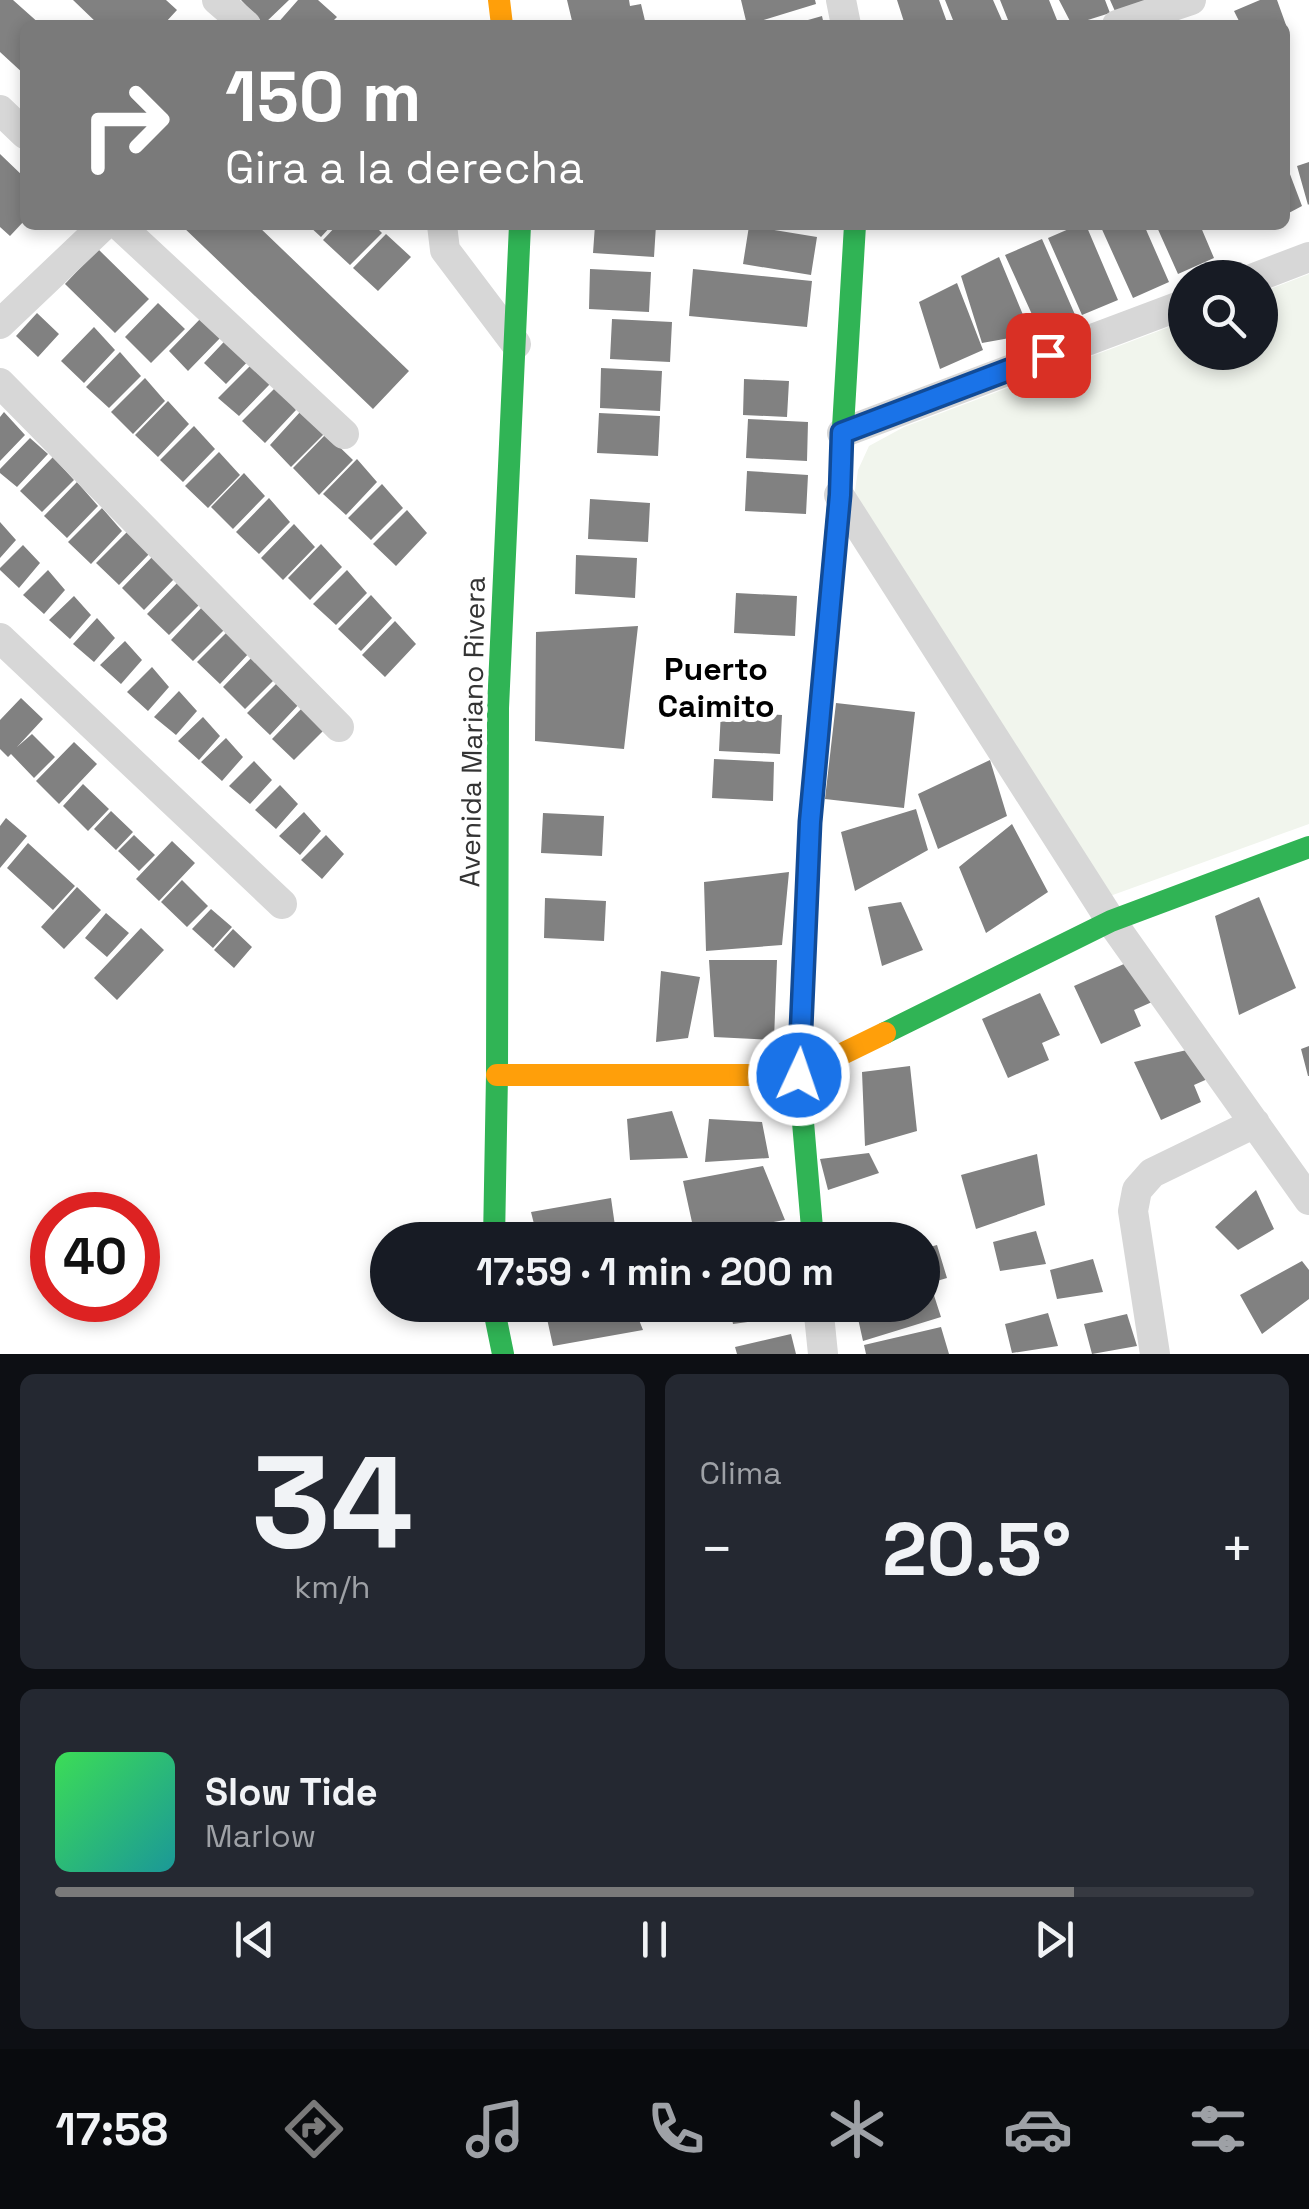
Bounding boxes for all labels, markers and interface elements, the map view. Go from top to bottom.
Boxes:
text: 150 m [225,52,422,141]
icon: right [60,60,190,190]
text: Gira a la derecha [225,139,584,196]
map controls [1168,260,1278,370]
button: search [1168,260,1278,370]
pin [1006,313,1091,398]
icon: arrive [1021,328,1076,383]
street label: Avenida Mariano Rivera [451,576,493,888]
district label: Puerto Caimito [657,649,775,726]
position arrow [747,1023,851,1127]
speed limit sign: 40 [30,1192,160,1322]
text: 17:59 · 1 min · 200 m [476,1248,834,1296]
text: 34 [251,1419,413,1585]
text: Clima [700,1453,782,1493]
text: 20.5° [882,1501,1071,1597]
text: − [700,1514,734,1584]
text: + [1220,1514,1254,1584]
text: km/h [294,1567,370,1607]
text: Slow Tide [205,1768,378,1816]
text: Marlow [205,1816,316,1856]
icon: previous [227,1912,282,1967]
icon: pause [627,1912,682,1967]
icon: next [1027,1912,1082,1967]
icon: directions [279,2094,349,2164]
icon: music [460,2094,530,2164]
icon: phone [641,2094,711,2164]
icon: climate [822,2094,892,2164]
icon: car [1003,2094,1073,2164]
icon: filters [1183,2094,1253,2164]
text: 17:58 [55,2101,168,2158]

